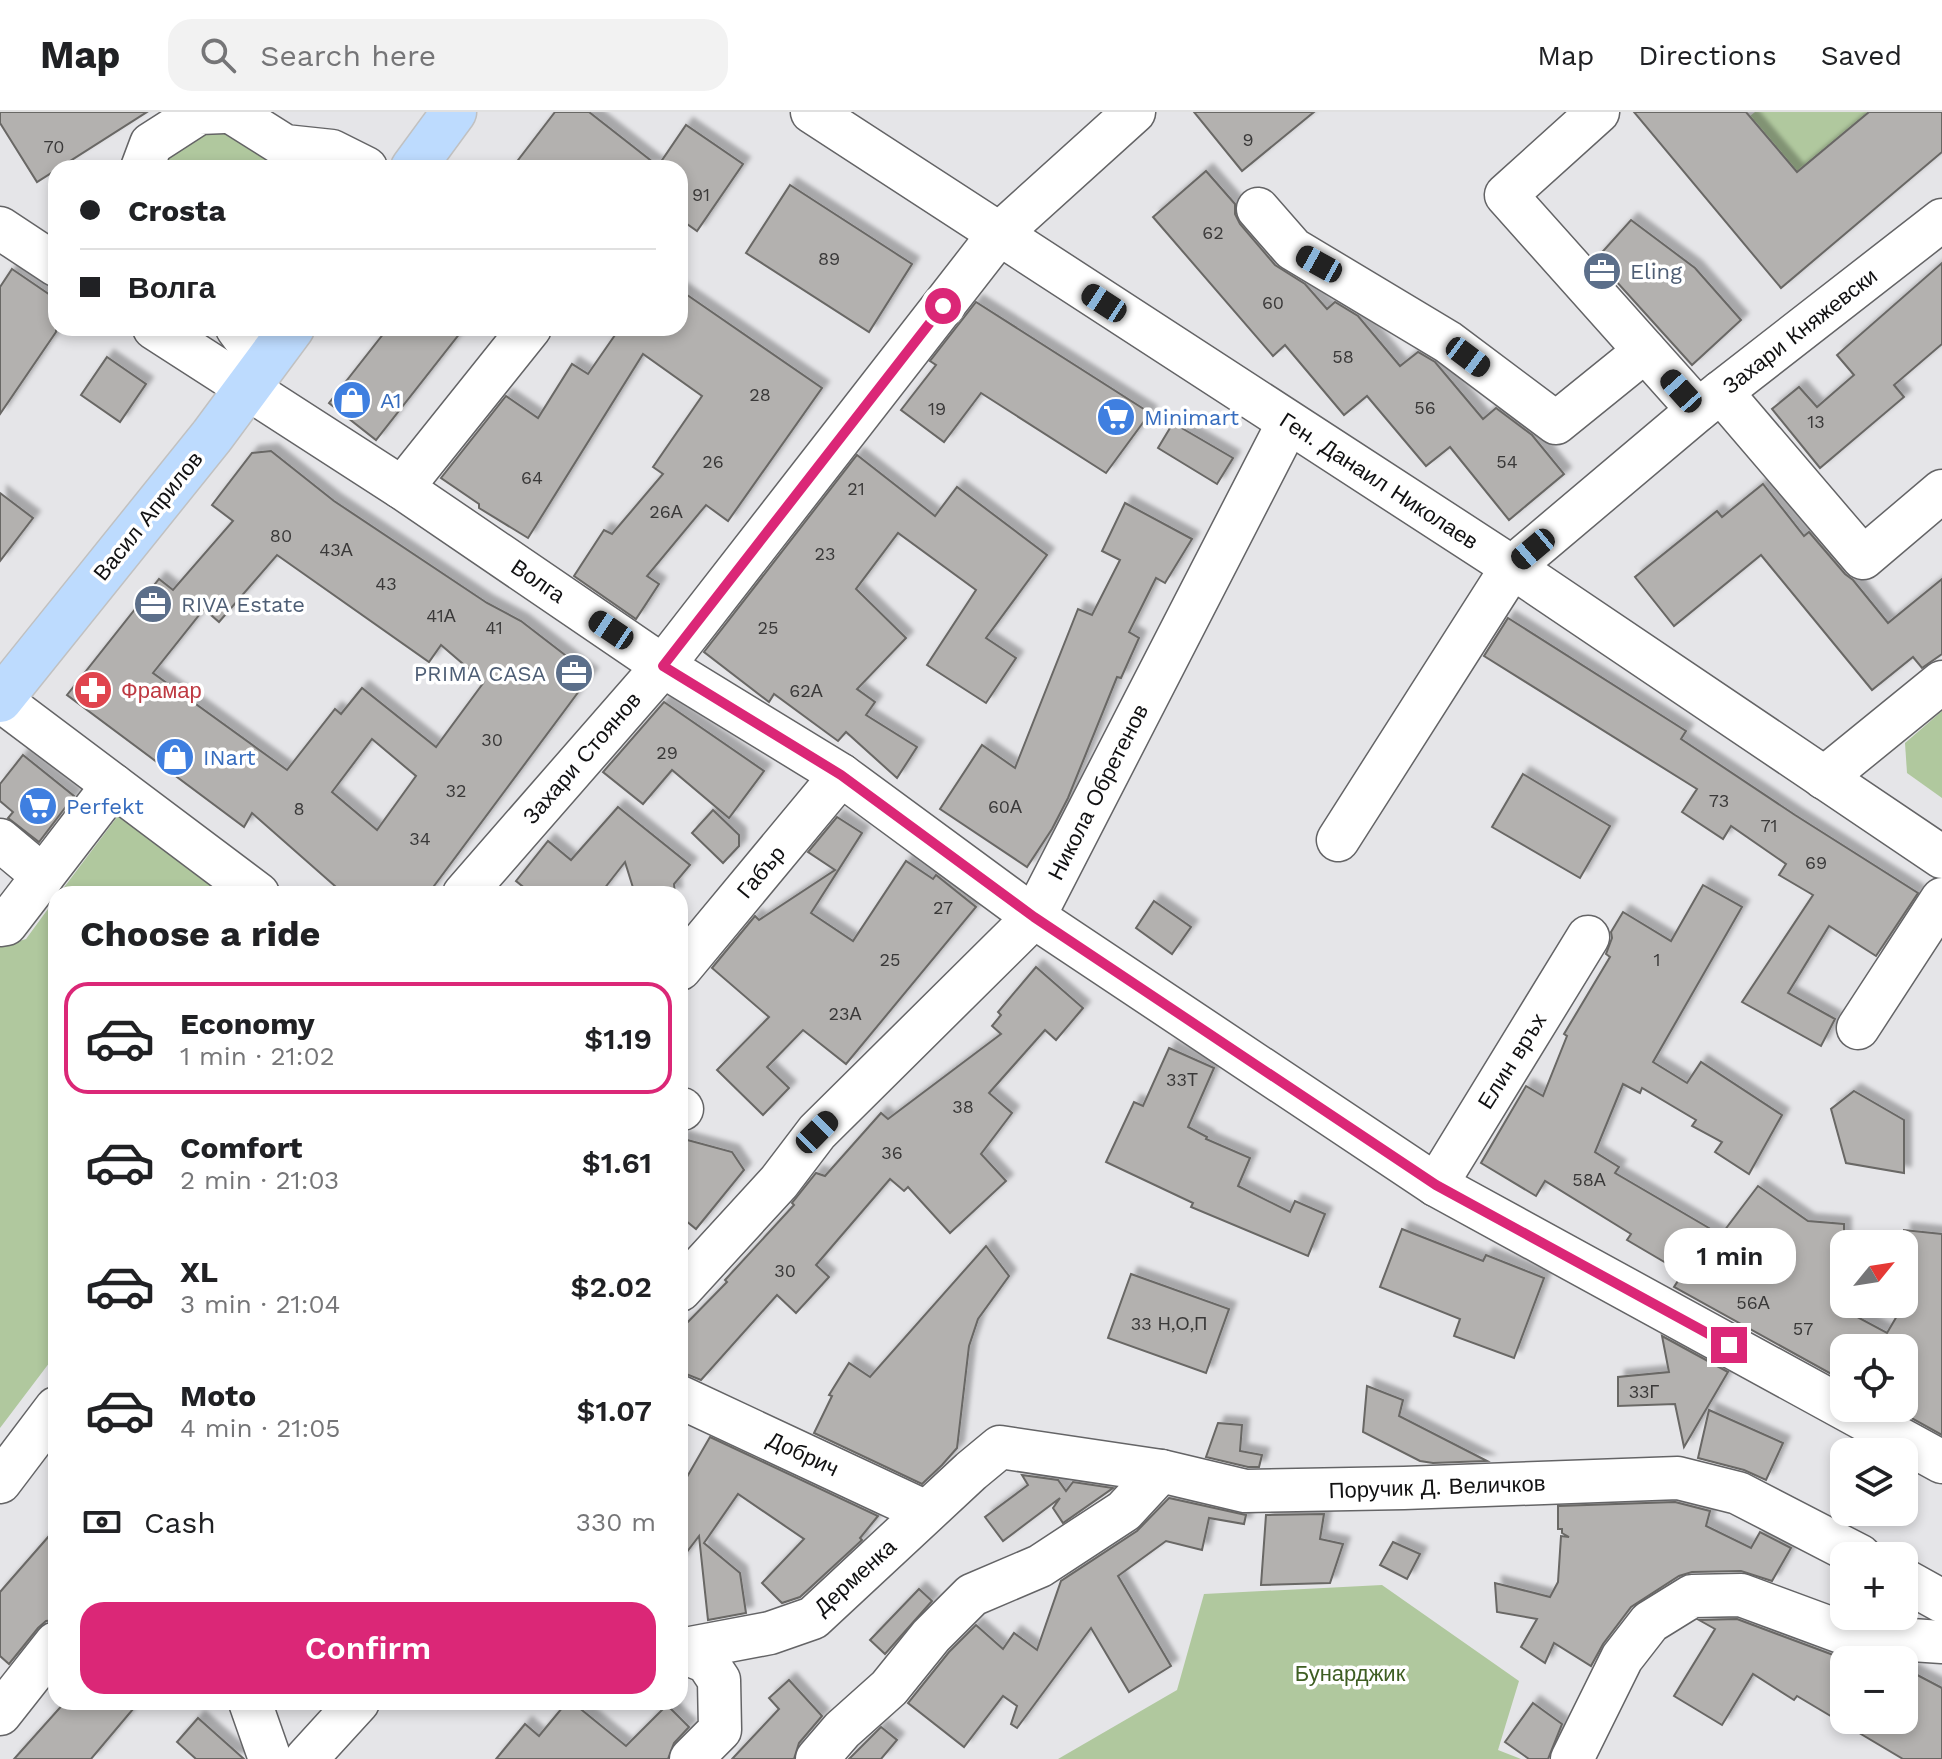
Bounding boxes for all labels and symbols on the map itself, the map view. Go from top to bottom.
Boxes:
house number: 9 [1242,129,1254,150]
house number: 70 [44,136,64,157]
house number: 91 [692,184,710,205]
house number: 62 [1202,222,1224,243]
car [1292,242,1346,286]
house number: 89 [818,248,840,269]
office icon: Eling [1581,250,1623,292]
place label: Eling [1630,259,1682,284]
street label: Захари Княжевски [1718,263,1882,399]
car [1077,280,1131,326]
route start [925,288,961,324]
house number: 60 [1262,292,1284,313]
car [1442,333,1494,381]
house number: 58 [1332,346,1354,367]
car [1656,365,1706,417]
shop icon: A1 [331,379,373,421]
house number: 28 [749,384,771,405]
place label: A1 [380,388,402,413]
supermarket icon: Minimart [1095,396,1137,438]
house number: 56 [1414,397,1436,418]
house number: 19 [928,398,946,419]
place label: Minimart [1144,405,1239,430]
street label: Ген. Данаил Николаев [1275,408,1483,554]
house number: 13 [1807,411,1825,432]
street label: Васил Априлов [88,446,208,586]
house number: 26 [702,451,724,472]
house number: 54 [1496,451,1518,472]
house number: 64 [521,467,543,488]
house number: 21 [847,478,865,499]
house number: 26А [649,501,683,522]
car [1507,524,1559,574]
house number: 80 [270,525,292,546]
house number: 43А [319,539,353,560]
house number: 23 [815,543,836,564]
street label: Волга [507,554,570,608]
house number: 43 [375,573,397,594]
office icon: RIVA Estate [132,583,174,625]
place label: RIVA Estate [181,592,305,617]
house number: 41А [426,605,456,626]
car [584,607,638,653]
house number: 41 [485,617,503,638]
house number: 25 [758,617,778,638]
office icon: PRIMA CASA [553,652,595,694]
place label: PRIMA CASA [414,661,546,686]
pharmacy icon: Фрамар [72,669,114,711]
place label: Фрамар [121,678,202,703]
house number: 62А [789,680,823,701]
street label: Захари Стоянов [518,687,646,829]
street label: Никола Обретенов [1043,700,1153,884]
house number: 30 [481,729,503,750]
shop icon: INart [154,736,196,778]
house number: 29 [656,742,678,763]
place label: INart [203,745,256,770]
house number: 32 [446,780,467,801]
supermarket icon: Perfekt [17,785,59,827]
house number: 73 [1709,790,1729,811]
place label: Perfekt [66,794,144,819]
house number: 60А [988,796,1022,817]
house number: 8 [293,798,305,819]
house number: 71 [1760,815,1778,836]
house number: 34 [409,828,431,849]
street label: Габър [732,841,790,903]
house number: 69 [1805,852,1827,873]
house number: 27 [933,897,953,918]
house number: 25 [880,949,900,970]
house number: 1 [1653,949,1661,970]
house number: 23А [829,1003,862,1024]
street label: Елин връх [1473,1009,1551,1113]
house number: 33Т [1166,1069,1198,1090]
house number: 38 [952,1096,974,1117]
car [792,1107,842,1157]
house number: 36 [881,1142,903,1163]
house number: 58А [1572,1169,1606,1190]
callout: 1 min [1663,1229,1795,1285]
north arrow [1830,1230,1918,1318]
house number: 30 [774,1260,796,1281]
house number: 56А [1736,1292,1770,1313]
house number: 33 Н,О,П [1131,1313,1207,1334]
house number: 57 [1793,1318,1813,1339]
route end [1711,1327,1747,1363]
house number: 33Г [1629,1381,1660,1402]
street label: Добрич [763,1427,843,1481]
street label: Поручик Д. Величков [1328,1471,1546,1503]
street label: Дерменка [809,1533,902,1620]
park label: Бунарджик [1295,1661,1406,1686]

